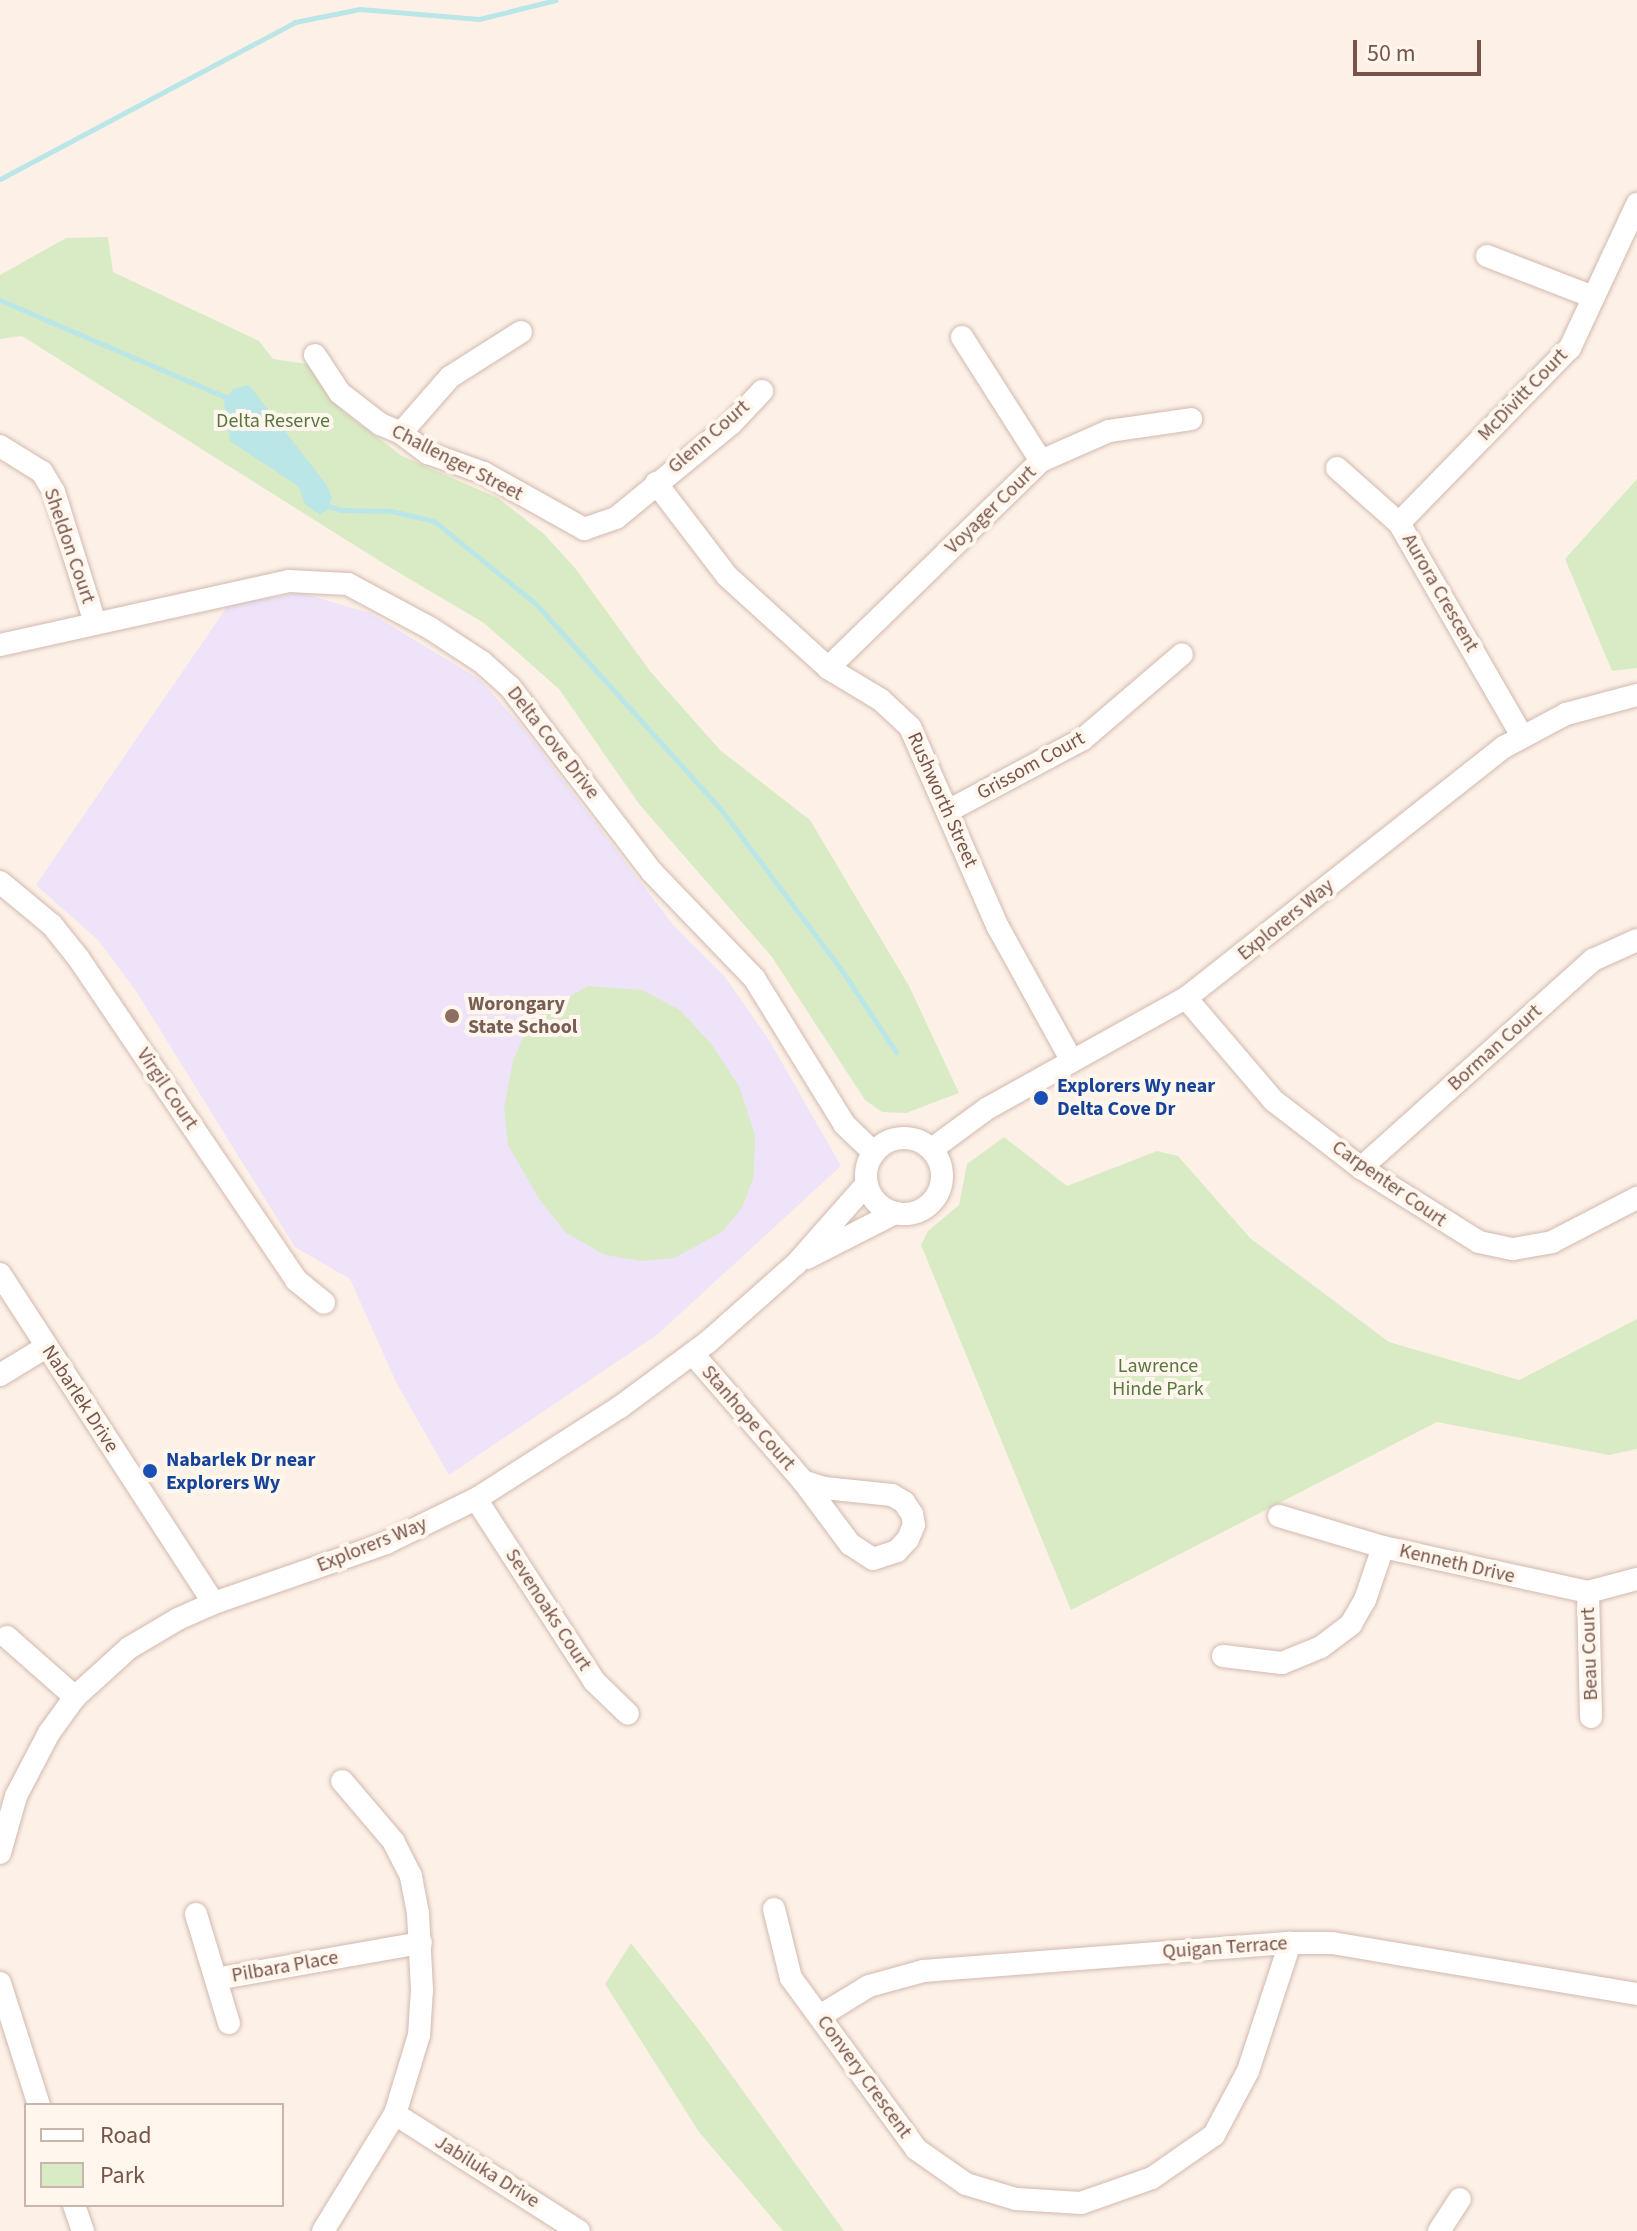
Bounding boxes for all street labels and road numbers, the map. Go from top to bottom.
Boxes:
street label: McDivitt Court [1473,344,1573,446]
street label: Glenn Court [663,395,755,479]
street label: Challenger Street [387,420,527,506]
street label: Voyager Court [940,461,1042,559]
street label: Sheldon Court [38,485,100,607]
street label: Aurora Crescent [1396,530,1484,656]
street label: Delta Cove Drive [502,682,604,804]
street label: Grissom Court [973,727,1089,805]
street label: Rushworth Street [901,729,983,871]
street label: Explorers Way [1233,874,1339,966]
street label: Borman Court [1443,1000,1547,1096]
street label: Virgil Court [131,1044,203,1134]
street label: Carpenter Court [1327,1136,1451,1232]
street label: Nabarlek Drive [36,1341,124,1457]
street label: Stanhope Court [696,1361,800,1475]
street label: Explorers Way [313,1512,431,1578]
street label: Kenneth Drive [1397,1539,1517,1589]
street label: Sevenoaks Court [500,1545,596,1675]
street label: Beau Court [1576,1607,1604,1701]
street label: Quigan Terrace [1162,1932,1288,1964]
street label: Pilbara Place [230,1946,340,1988]
street label: Convery Crescent [811,2011,917,2143]
street label: Jabiluka Drive [430,2130,544,2214]

